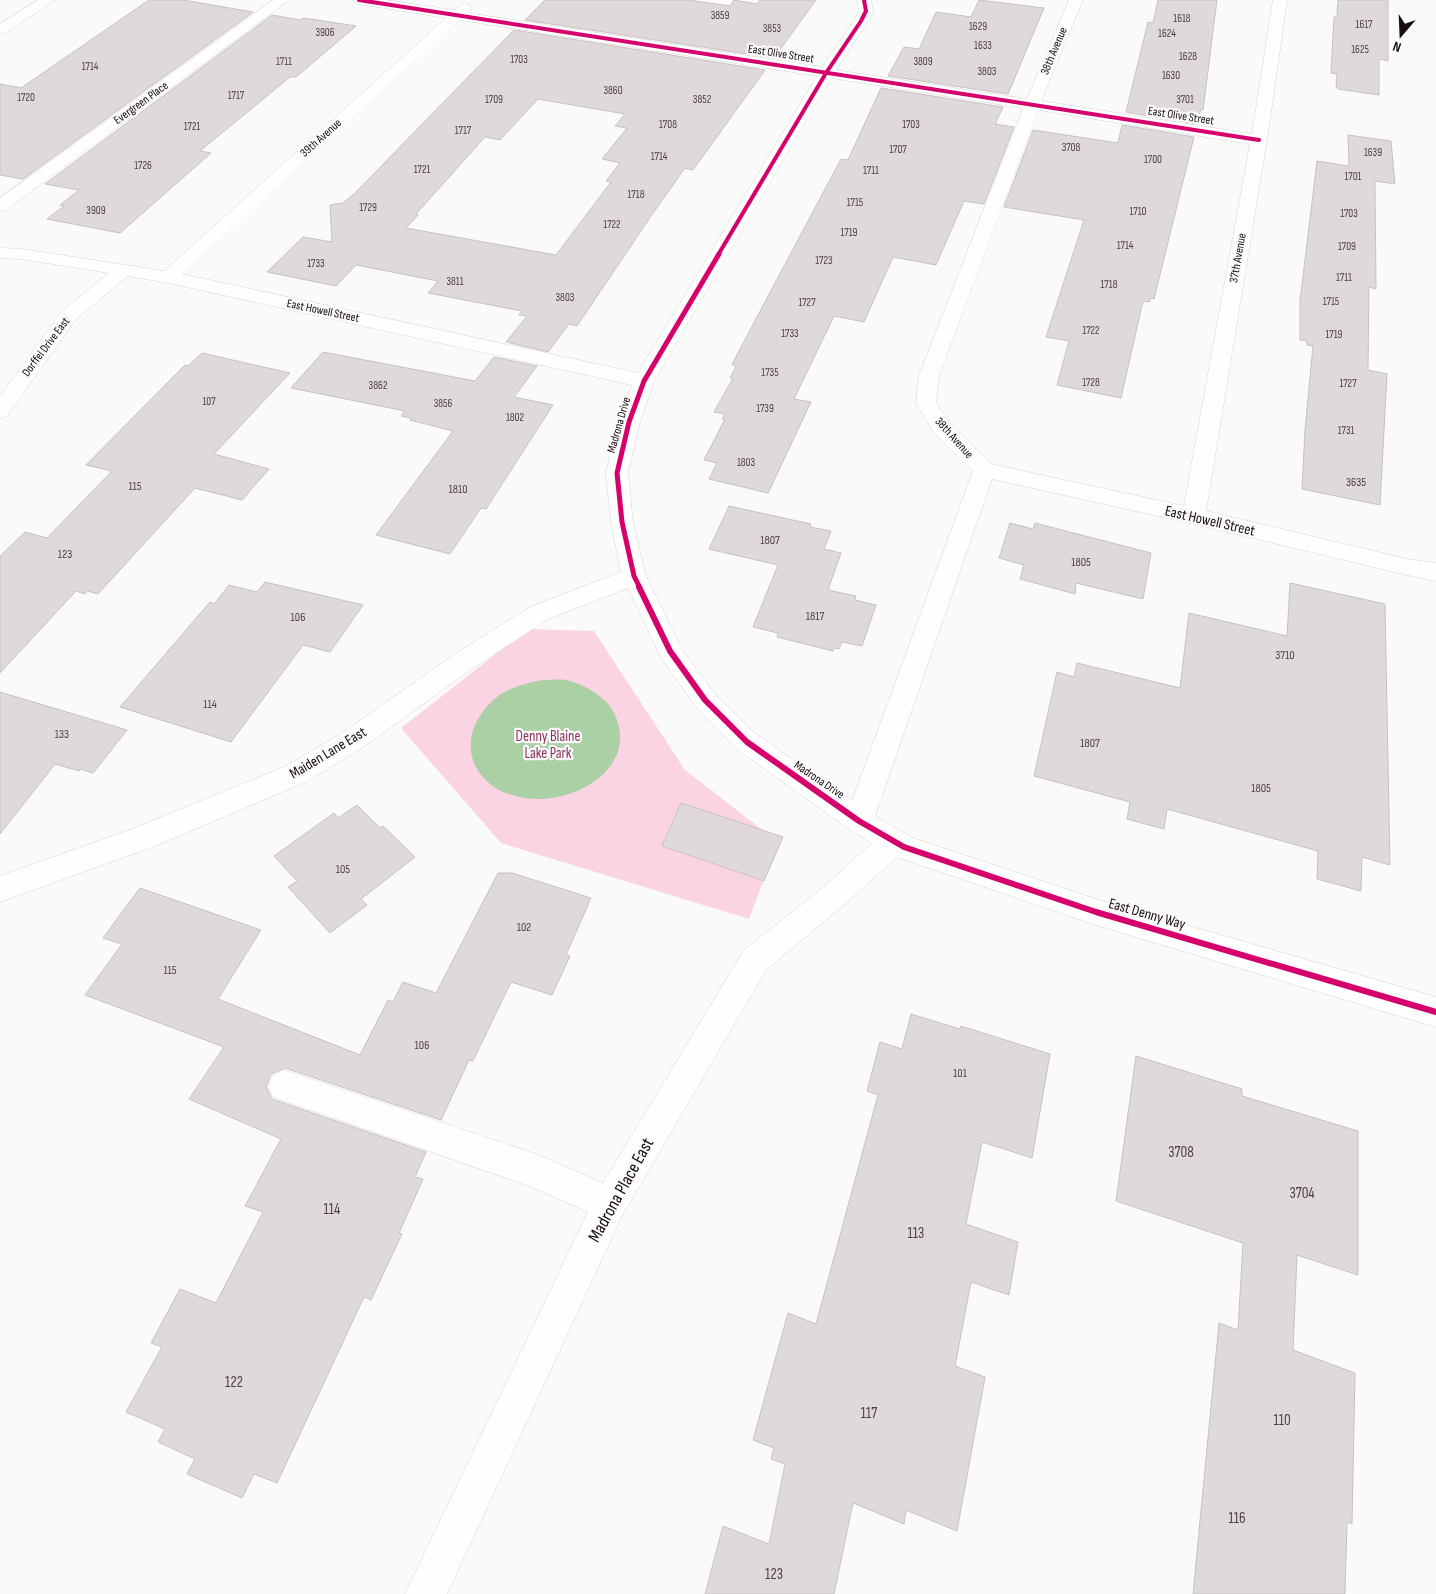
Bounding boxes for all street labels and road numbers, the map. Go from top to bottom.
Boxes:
street label: 38th Avenue [1037,25,1071,77]
street label: East Olive Street [747,41,815,67]
street label: Evergreen Place [111,78,171,128]
street label: East Olive Street [1147,103,1215,129]
street label: 39th Avenue [297,115,345,160]
street label: 37th Avenue [1226,232,1250,284]
street label: East Howell Street [285,296,361,326]
street label: Dorffel Drive East [19,314,73,380]
street label: Madrona Drive [604,395,634,455]
street label: 38th Avenue [932,414,977,462]
street label: East Howell Street [1163,501,1257,541]
street label: Maiden Lane East [286,722,370,783]
street label: Madrona Drive [791,758,847,802]
street label: East Denny Way [1106,894,1188,934]
street label: Madrona Place East [584,1134,659,1246]

